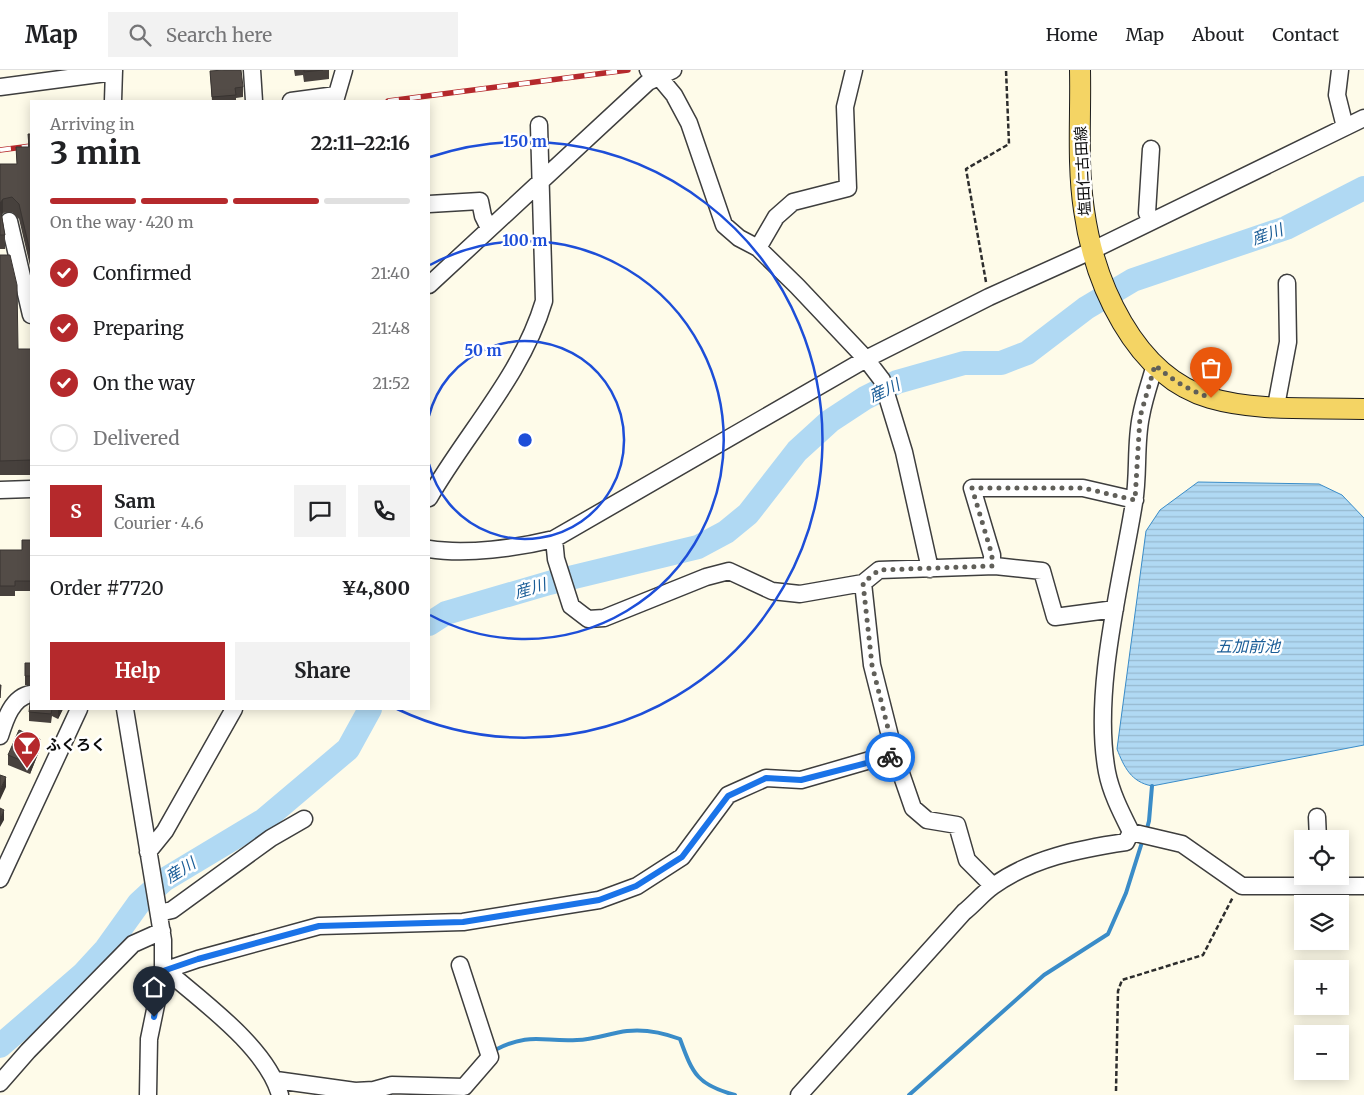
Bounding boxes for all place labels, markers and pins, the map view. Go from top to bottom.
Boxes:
pin [1190,347,1232,398]
centre of rings [516,431,534,449]
bar icon: ふくろく [12,730,42,769]
place label: ふくろく [46,735,106,754]
pin [133,966,175,1017]

